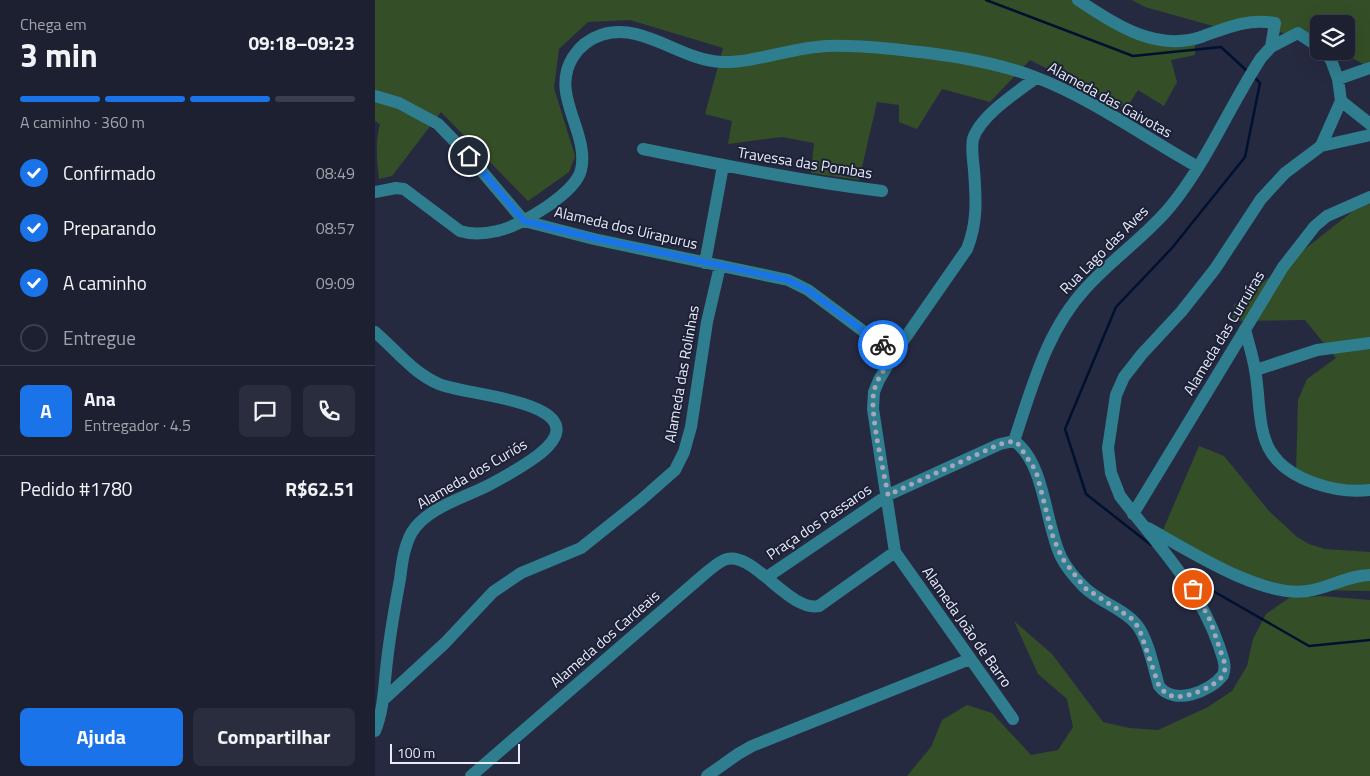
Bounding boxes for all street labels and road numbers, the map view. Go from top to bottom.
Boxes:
street label: Alameda das Gaivotas [1044,56,1177,143]
street label: Travessa das Pombas [736,141,874,185]
street label: Alameda dos Uírapurus [552,200,700,255]
street label: Rua Lago das Aves [1054,200,1153,299]
street label: Alameda das Curruíras [1177,266,1270,399]
street label: Alameda das Rolinhas [658,304,705,444]
street label: Alameda dos Curiós [412,433,531,515]
street label: Praça dos Passaros [761,478,876,565]
street label: Alameda João de Barro [917,561,1018,692]
street label: Alameda dos Cardeais [545,584,665,693]

